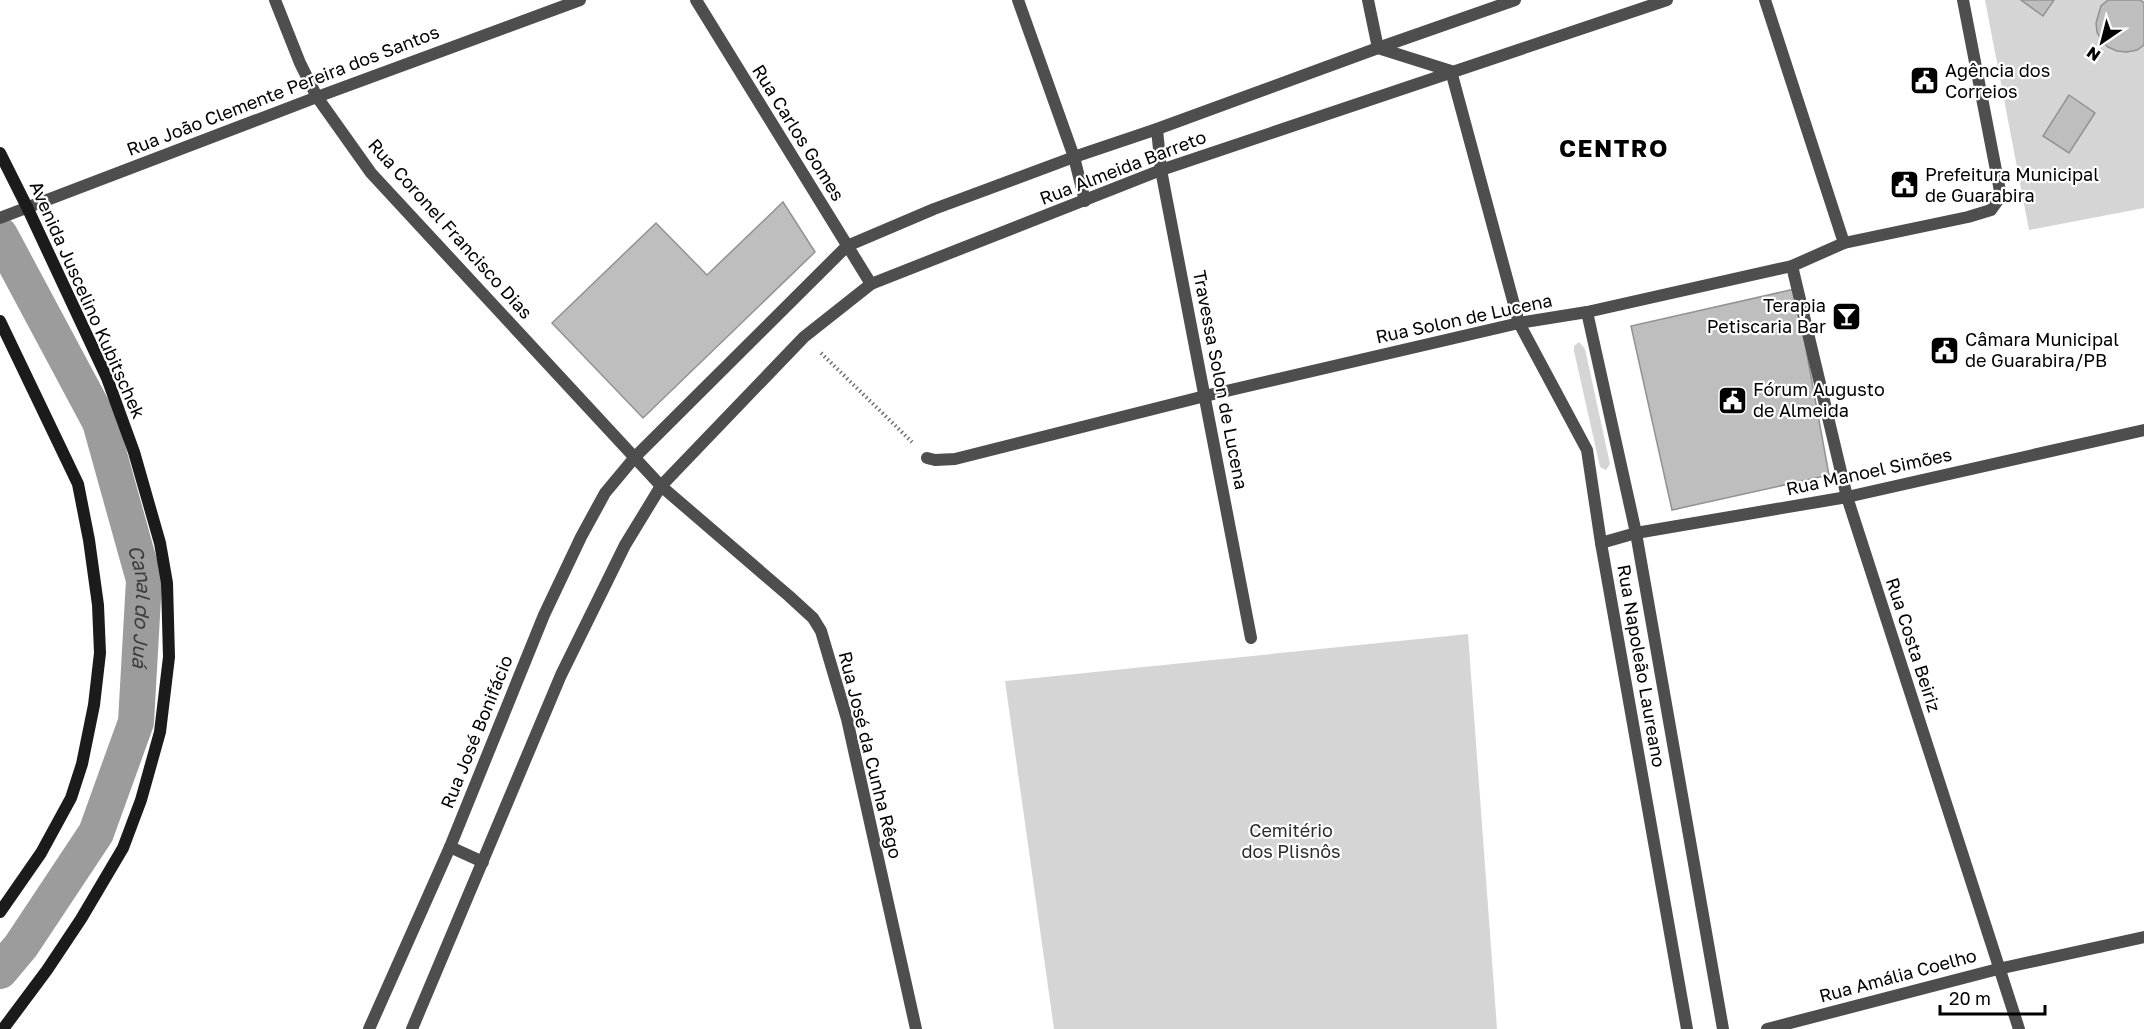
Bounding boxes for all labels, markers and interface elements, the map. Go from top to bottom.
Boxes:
north arrow [2072,12,2132,72]
street label: Rua João Clemente Pereira dos Santos [123,20,442,160]
text: N [2083,43,2104,66]
place label: Agência dos Correios [1945,59,2050,102]
street label: Rua Carlos Gomes [748,60,850,205]
public building icon: Agência dos Correios [1908,65,1940,97]
street label: Rua Almeida Barreto [1036,125,1209,209]
district label: CENTRO [1559,133,1669,162]
street label: Rua Coronel Francisco Dias [364,134,538,323]
place label: Prefeitura Municipal de Guarabira [1925,163,2099,206]
public building icon: Prefeitura Municipal de Guarabira [1888,169,1920,201]
street label: Avenida Juscelino Kubitschek [26,178,150,422]
street label: Travessa Solon de Lucena [1189,268,1253,491]
street label: Rua Solon de Lucena [1373,289,1554,347]
place label: Terapia Petiscaria Bar [1707,294,1826,337]
bar icon: Terapia Petiscaria Bar [1831,300,1863,332]
place label: Câmara Municipal de Guarabira/PB [1965,328,2119,371]
public building icon: Câmara Municipal de Guarabira/PB [1928,334,1960,366]
place label: Fórum Augusto de Almeida [1753,378,1885,421]
public building icon: Fórum Augusto de Almeida [1716,384,1748,416]
street label: Rua Manoel Simões [1784,443,1954,499]
water label: Canal do Juá [124,542,157,671]
street label: Rua Napoleão Laureano [1613,563,1671,769]
street label: Rua Costa Beiriz [1882,575,1946,715]
street label: Rua José da Cunha Rêgo [835,649,907,861]
street label: Rua José Bonifácio [435,652,517,811]
park label: Cemitério dos Plisnôs [1241,819,1341,862]
street label: Rua Amália Coelho [1817,943,1979,1007]
scale bar [1940,978,2045,1016]
text: 20 m [1949,987,1991,1009]

